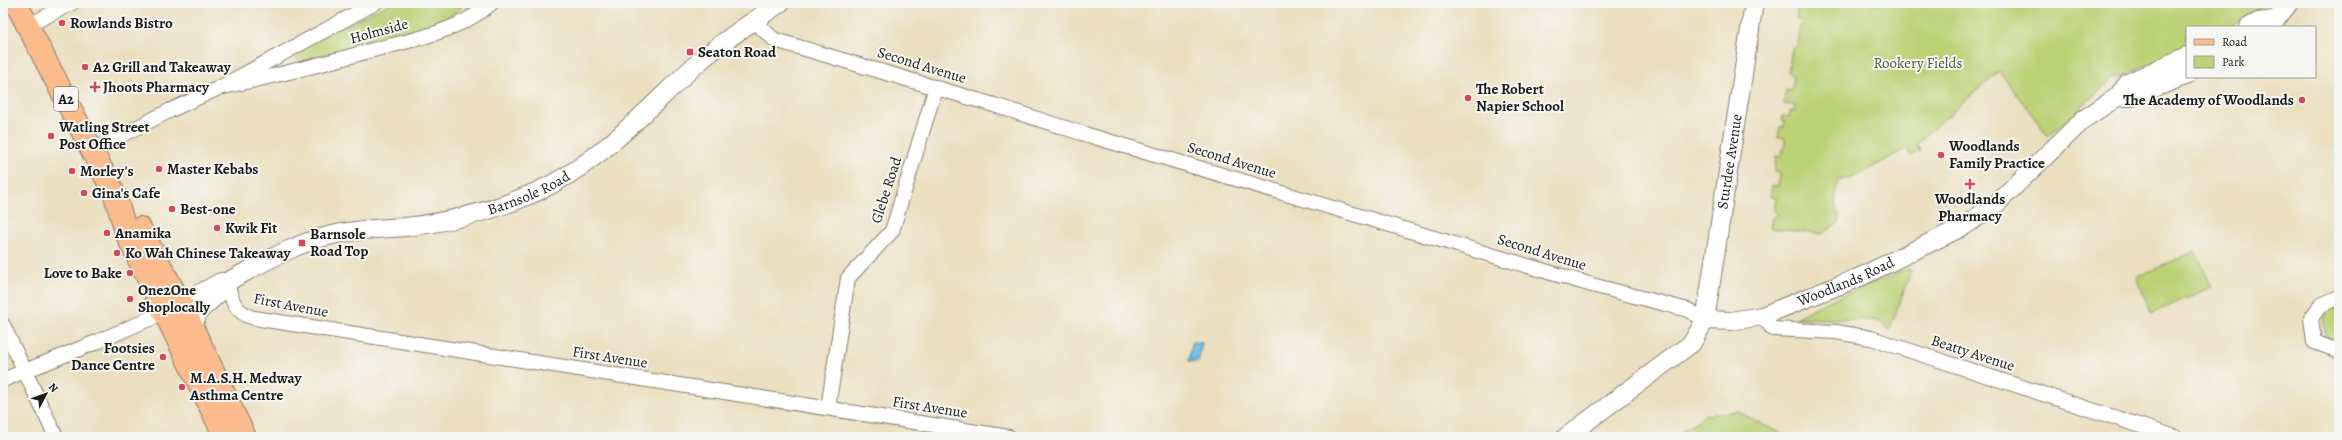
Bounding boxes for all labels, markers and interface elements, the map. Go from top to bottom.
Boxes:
place label: Rowlands Bistro [70,13,173,33]
street label: Holmside [348,14,411,48]
marker: Rowlands Bistro [57,18,67,28]
legend [2186,26,2316,78]
text: Road [2222,34,2248,50]
place label: Seaton Road [698,42,777,62]
street label: Second Avenue [875,42,969,88]
marker: Seaton Road [685,47,695,57]
park label: Rookery Fields [1873,53,1963,73]
text: Park [2222,54,2245,70]
place label: A2 Grill and Takeaway [92,57,232,77]
marker: A2 Grill and Takeaway [80,62,90,72]
place label: Jhoots Pharmacy [103,77,210,97]
place label: The Robert Napier School [1476,79,1564,116]
marker: Jhoots Pharmacy [90,82,100,92]
road number: A2 [54,87,78,111]
place label: The Academy of Woodlands [2123,90,2294,110]
marker: The Robert Napier School [1463,93,1473,103]
marker: The Academy of Woodlands [2297,95,2307,105]
street label: Sturdee Avenue [1712,112,1747,210]
place label: Watling Street Post Office [58,117,150,154]
marker: Watling Street Post Office [46,131,56,141]
place label: Woodlands Family Practice [1948,136,2045,173]
street label: Second Avenue [1185,137,1279,183]
marker: Woodlands Family Practice [1936,150,1946,160]
street label: Glebe Road [866,153,906,226]
place label: Master Kebabs [167,159,258,179]
place label: Morley's [80,161,134,181]
marker: Master Kebabs [154,164,164,174]
marker: Morley's [67,166,77,176]
street label: Barnsole Road [485,166,575,220]
marker: Woodlands Pharmacy [1965,179,1975,189]
place label: Gina's Cafe [92,183,161,203]
marker: Gina's Cafe [79,188,89,198]
place label: Woodlands Pharmacy [1934,189,2005,226]
place label: Best-one [180,199,236,219]
marker: Best-one [167,204,177,214]
place label: Kwik Fit [225,218,277,238]
place label: Anamika [114,223,172,243]
marker: Kwik Fit [212,223,222,233]
place label: Barnsole Road Top [310,224,368,261]
marker: Anamika [102,228,112,238]
street label: Second Avenue [1495,229,1589,275]
marker: Barnsole Road Top [297,238,307,248]
place label: Ko Wah Chinese Takeaway [125,243,291,263]
marker: Ko Wah Chinese Takeaway [112,248,122,258]
street label: Woodlands Road [1794,251,1898,311]
place label: Love to Bake [44,263,122,283]
marker: Love to Bake [125,268,135,278]
place label: One2One Shoplocally [138,280,211,317]
street label: First Avenue [252,288,330,322]
marker: One2One Shoplocally [125,294,135,304]
street label: Beatty Avenue [1929,330,2018,376]
place label: Footsies Dance Centre [71,338,155,375]
street label: First Avenue [571,341,649,373]
marker: Footsies Dance Centre [158,352,168,362]
place label: M.A.S.H. Medway Asthma Centre [189,368,303,405]
north arrow [26,374,66,414]
text: N [45,380,61,396]
marker: M.A.S.H. Medway Asthma Centre [177,382,187,392]
street label: First Avenue [891,391,969,423]

